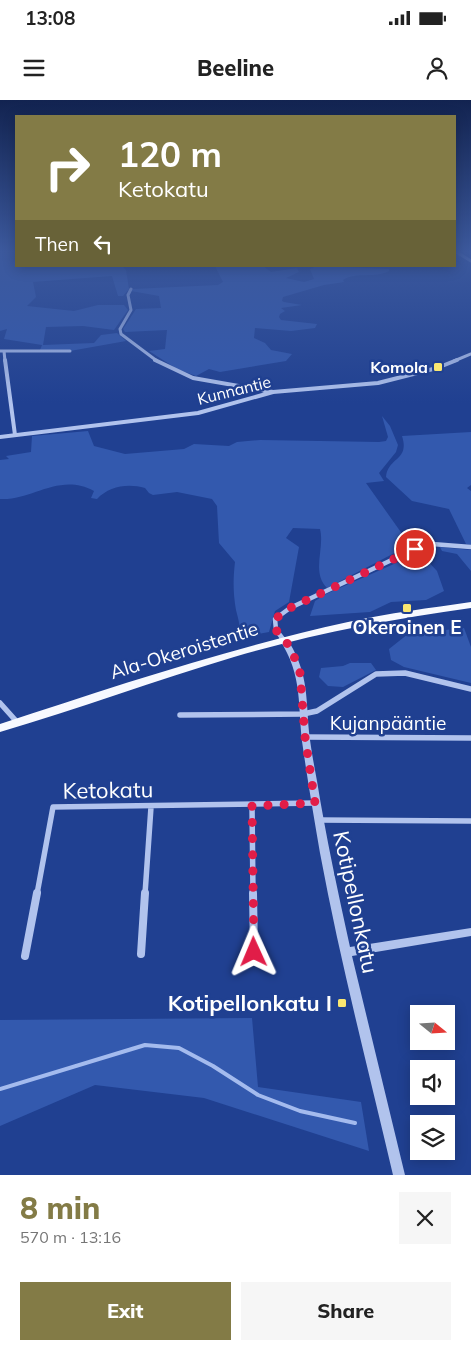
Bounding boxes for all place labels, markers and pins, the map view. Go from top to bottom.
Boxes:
place label: Komola [370,357,428,377]
marker: Komola [432,361,444,373]
pin [394,528,436,570]
marker: Okeroinen E [401,602,413,614]
place label: Okeroinen E [352,615,462,639]
place label: Kotipellonkatu I [168,989,332,1017]
marker: Kotipellonkatu I [336,997,348,1009]

